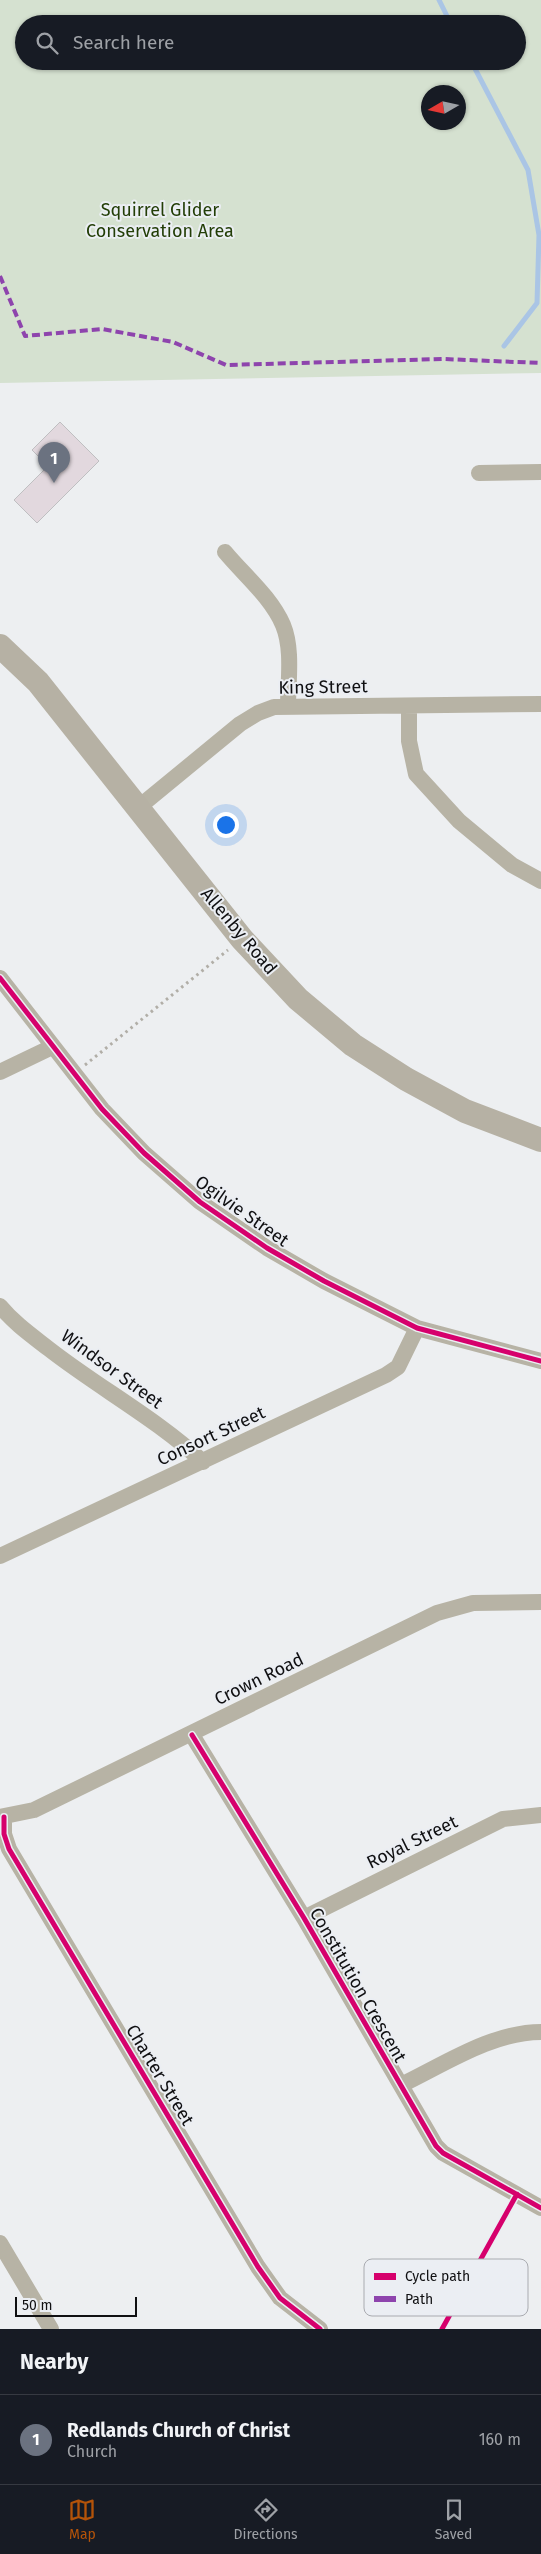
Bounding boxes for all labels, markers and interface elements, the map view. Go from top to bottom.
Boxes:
search box [15,15,526,70]
icon: search [33,29,61,57]
text: Search here [73,31,174,54]
north arrow [421,85,466,130]
park label: Squirrel Glider Conservation Area [86,199,234,242]
pin: 1 [38,442,70,483]
street label: King Street [278,675,368,699]
your location [213,812,239,838]
street label: Allenby Road [196,883,282,979]
street label: Ogilvie Street [191,1171,293,1252]
street label: Windsor Street [57,1325,168,1414]
street label: Consort Street [153,1401,269,1471]
street label: Crown Road [211,1648,307,1710]
street label: Royal Street [363,1810,461,1873]
street label: Constitution Crescent [305,1904,411,2067]
street label: Charter Street [121,2021,199,2130]
legend [364,2259,528,2316]
text: Cycle path [405,2268,470,2285]
text: Path [405,2291,433,2308]
scale bar [15,2294,138,2317]
text: 50 m [22,2297,53,2314]
text: Nearby [20,2349,88,2375]
text: Redlands Church of Christ [67,2419,290,2442]
text: 1 [32,2430,40,2449]
text: 160 m [479,2430,521,2449]
text: Church [67,2442,117,2461]
tab: Map [68,2496,96,2543]
tab: Directions [233,2496,298,2543]
tab: Saved [435,2496,473,2543]

